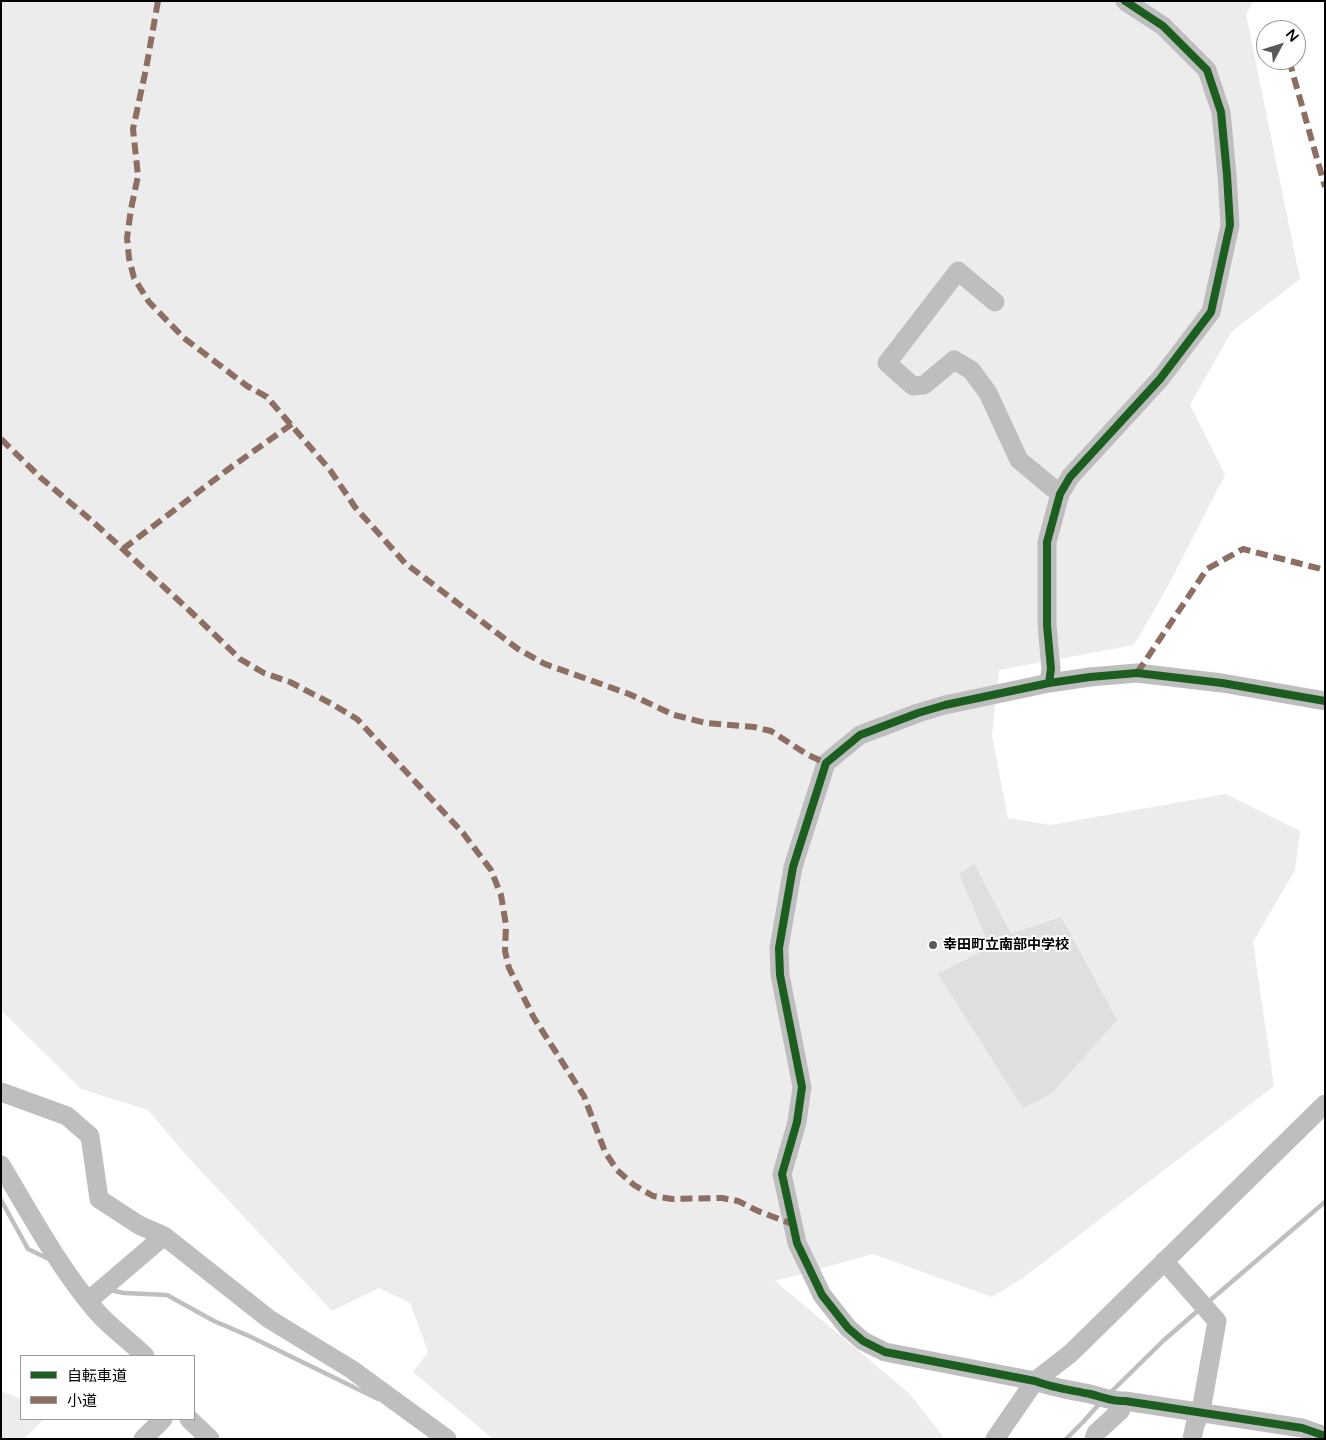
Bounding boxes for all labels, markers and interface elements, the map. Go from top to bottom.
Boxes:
north arrow [1256,20,1306,70]
text: N [1282,26,1302,45]
place label: 幸田町立南部中学校 [943,937,1069,953]
marker: 幸田町立南部中学校 [927,939,939,951]
legend [20,1355,195,1420]
text: 自転車道 [67,1367,127,1385]
text: 小道 [67,1392,97,1410]

